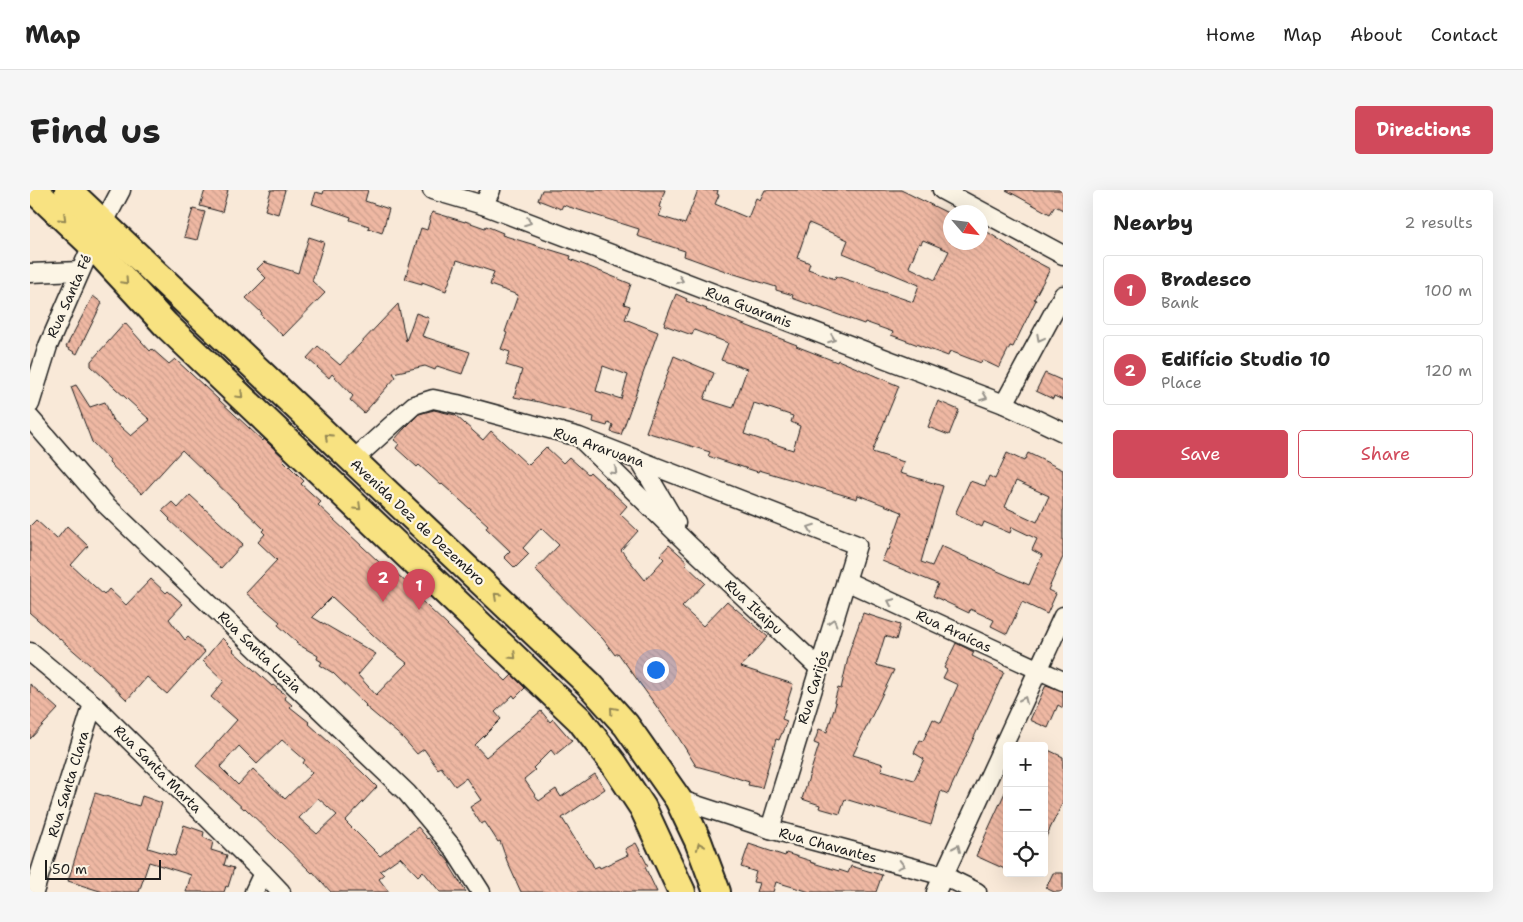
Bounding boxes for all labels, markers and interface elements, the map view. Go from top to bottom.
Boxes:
text: Map [25,19,81,51]
text: Home [1206,23,1255,47]
text: Map [1283,23,1322,47]
text: About [1350,23,1403,47]
text: Contact [1431,23,1498,47]
button: Directions [1355,106,1493,154]
text: Find us [30,107,161,154]
north arrow [943,205,988,250]
text: Nearby [1113,209,1193,237]
one-way arrow [57,212,66,221]
text: 2 results [1404,212,1473,233]
one-way arrow [523,216,532,226]
street label: Rua Santa Fé [42,251,96,341]
text: Bradesco [1161,267,1251,292]
one-way arrow [675,274,684,285]
one-way arrow [119,275,128,284]
text: 1 [1126,280,1134,301]
text: 100 m [1424,280,1472,301]
street label: Rua Guaranis [703,282,795,332]
text: Bank [1161,292,1199,313]
one-way arrow [827,332,836,343]
one-way arrow [1036,332,1046,341]
text: Edifício Studio 10 [1161,347,1331,372]
text: 2 [1124,360,1136,381]
text: 120 m [1425,360,1472,381]
text: Place [1161,372,1202,393]
one-way arrow [234,389,243,398]
one-way arrow [979,391,987,401]
street label: Rua Araruana [551,423,647,471]
button: Save [1113,430,1288,478]
button: Share [1298,430,1473,478]
one-way arrow [325,434,334,443]
street label: Avenida Dez de Dezembro [347,455,489,589]
one-way arrow [608,465,617,474]
one-way arrow [352,501,361,510]
one-way arrow [807,523,816,534]
pin: 2 [367,561,399,602]
pin: 1 [403,569,435,610]
street label: Rua Itaipu [721,576,787,638]
one-way arrow [494,593,503,602]
one-way arrow [888,599,897,609]
street label: Rua Araícas [913,606,995,656]
street label: Rua Santa Luzia [214,607,306,697]
one-way arrow [828,618,838,626]
street label: Rua Carijós [793,648,833,726]
one-way arrow [508,650,517,659]
your location [643,657,669,683]
one-way arrow [1018,696,1028,705]
one-way arrow [610,707,619,716]
street label: Rua Santa Marta [110,721,206,817]
street label: Rua Santa Clara [43,728,93,839]
map controls [1003,742,1048,877]
button: + [1003,742,1048,787]
button: − [1003,787,1048,832]
street label: Rua Chavantes [777,823,879,867]
button: locate [1003,832,1048,877]
one-way arrow [696,842,707,851]
one-way arrow [950,844,961,853]
scale bar [45,857,161,880]
one-way arrow [897,859,906,870]
text: 50 m [52,860,87,878]

